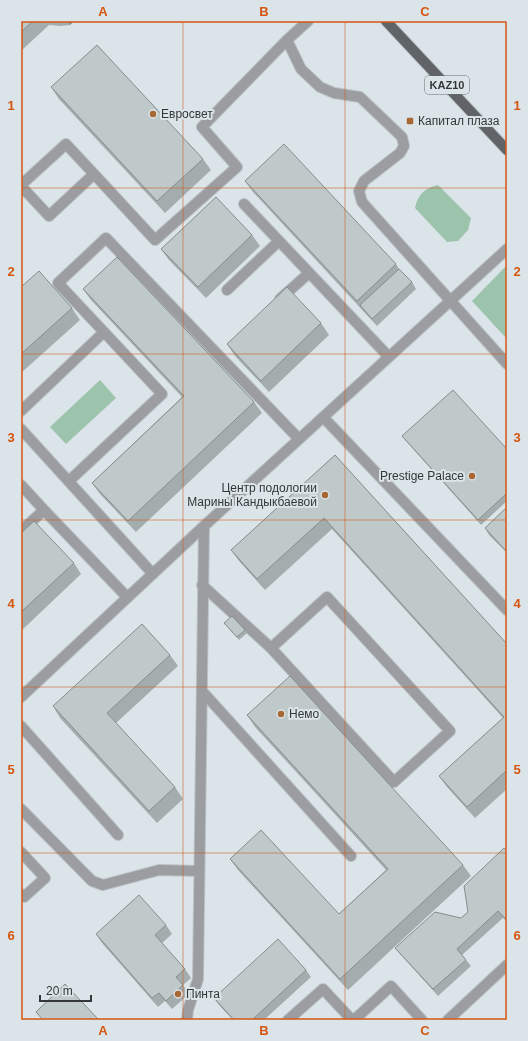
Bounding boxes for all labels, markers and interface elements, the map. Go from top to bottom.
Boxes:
text: A [98,4,108,19]
text: B [259,4,269,19]
text: C [420,4,430,19]
road number: KAZ10 [425,76,469,94]
text: 1 [7,98,15,113]
text: 1 [513,98,521,113]
place label: Евросвет [161,107,213,121]
marker: Евросвет [148,109,158,119]
place label: Капитал плаза [418,114,500,128]
marker: Капитал плаза [405,116,415,126]
text: 2 [7,264,15,279]
text: 2 [513,264,521,279]
text: 3 [7,430,15,445]
text: 3 [513,430,521,445]
place label: Prestige Palace [380,469,464,483]
marker: Prestige Palace [467,471,477,481]
place label: Центр подологии Марины Кандыкбаевой [187,481,317,509]
marker: Центр подологии Марины Кандыкбаевой [320,490,330,500]
text: 4 [7,596,15,611]
text: 4 [513,596,521,611]
place label: Немо [289,707,320,721]
marker: Немо [276,709,286,719]
text: 5 [7,762,15,777]
text: 5 [513,762,521,777]
text: 6 [7,928,15,943]
text: 6 [513,928,521,943]
scale bar [40,977,91,1003]
text: 20 m [46,984,73,998]
place label: Пинта [186,987,220,1001]
marker: Пинта [173,989,183,999]
text: A [98,1023,108,1038]
text: B [259,1023,269,1038]
text: C [420,1023,430,1038]

